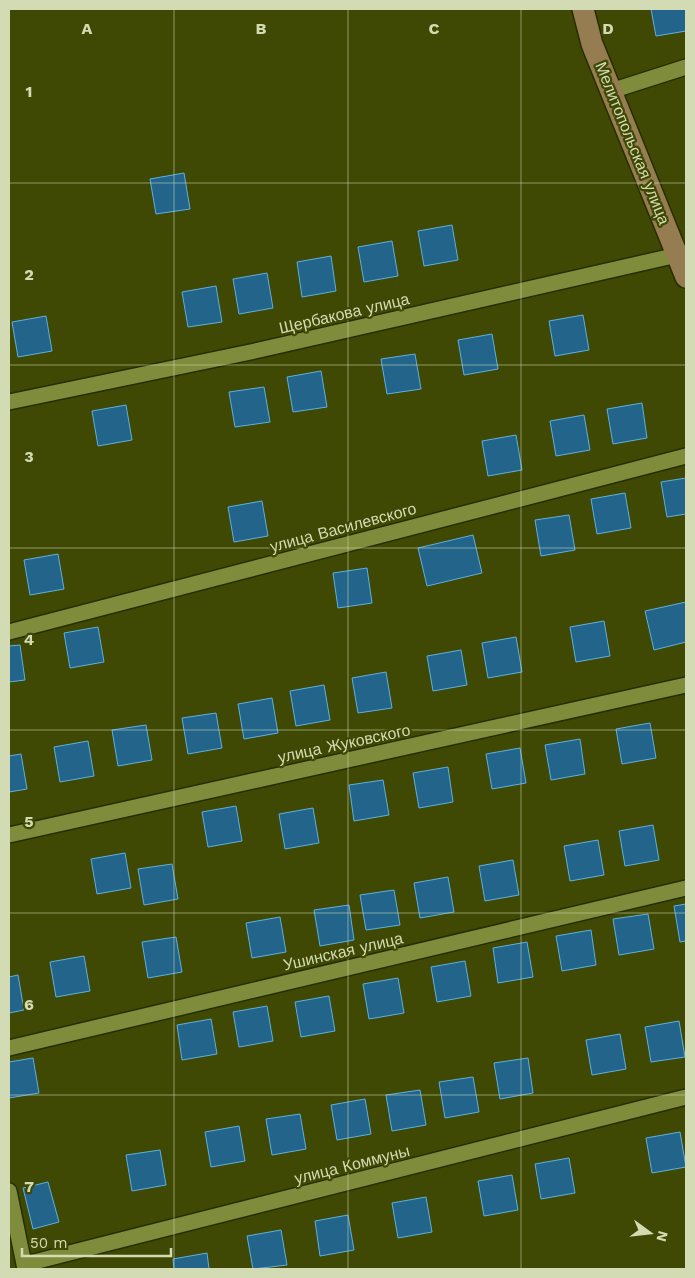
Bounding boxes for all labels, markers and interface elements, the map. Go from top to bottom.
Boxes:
text: A [82,19,93,38]
text: B [256,19,267,38]
text: C [429,19,440,38]
text: D [602,19,614,38]
street label: Мелитопольская улица [591,59,674,227]
text: 1 [26,82,32,101]
text: 2 [24,265,34,284]
street label: Щербакова улица [277,289,411,338]
text: 3 [24,447,34,466]
street label: улица Василевского [268,499,419,556]
text: 4 [24,630,34,649]
street label: улица Жуковского [276,720,412,767]
text: 5 [24,812,34,831]
street label: Ушинская улица [281,928,405,975]
text: 6 [24,995,34,1014]
street label: улица Коммуны [292,1141,412,1188]
text: 7 [24,1177,34,1196]
north arrow [625,1208,675,1258]
scale bar [22,1226,171,1258]
text: N [653,1229,672,1243]
text: 50 m [30,1234,67,1252]

